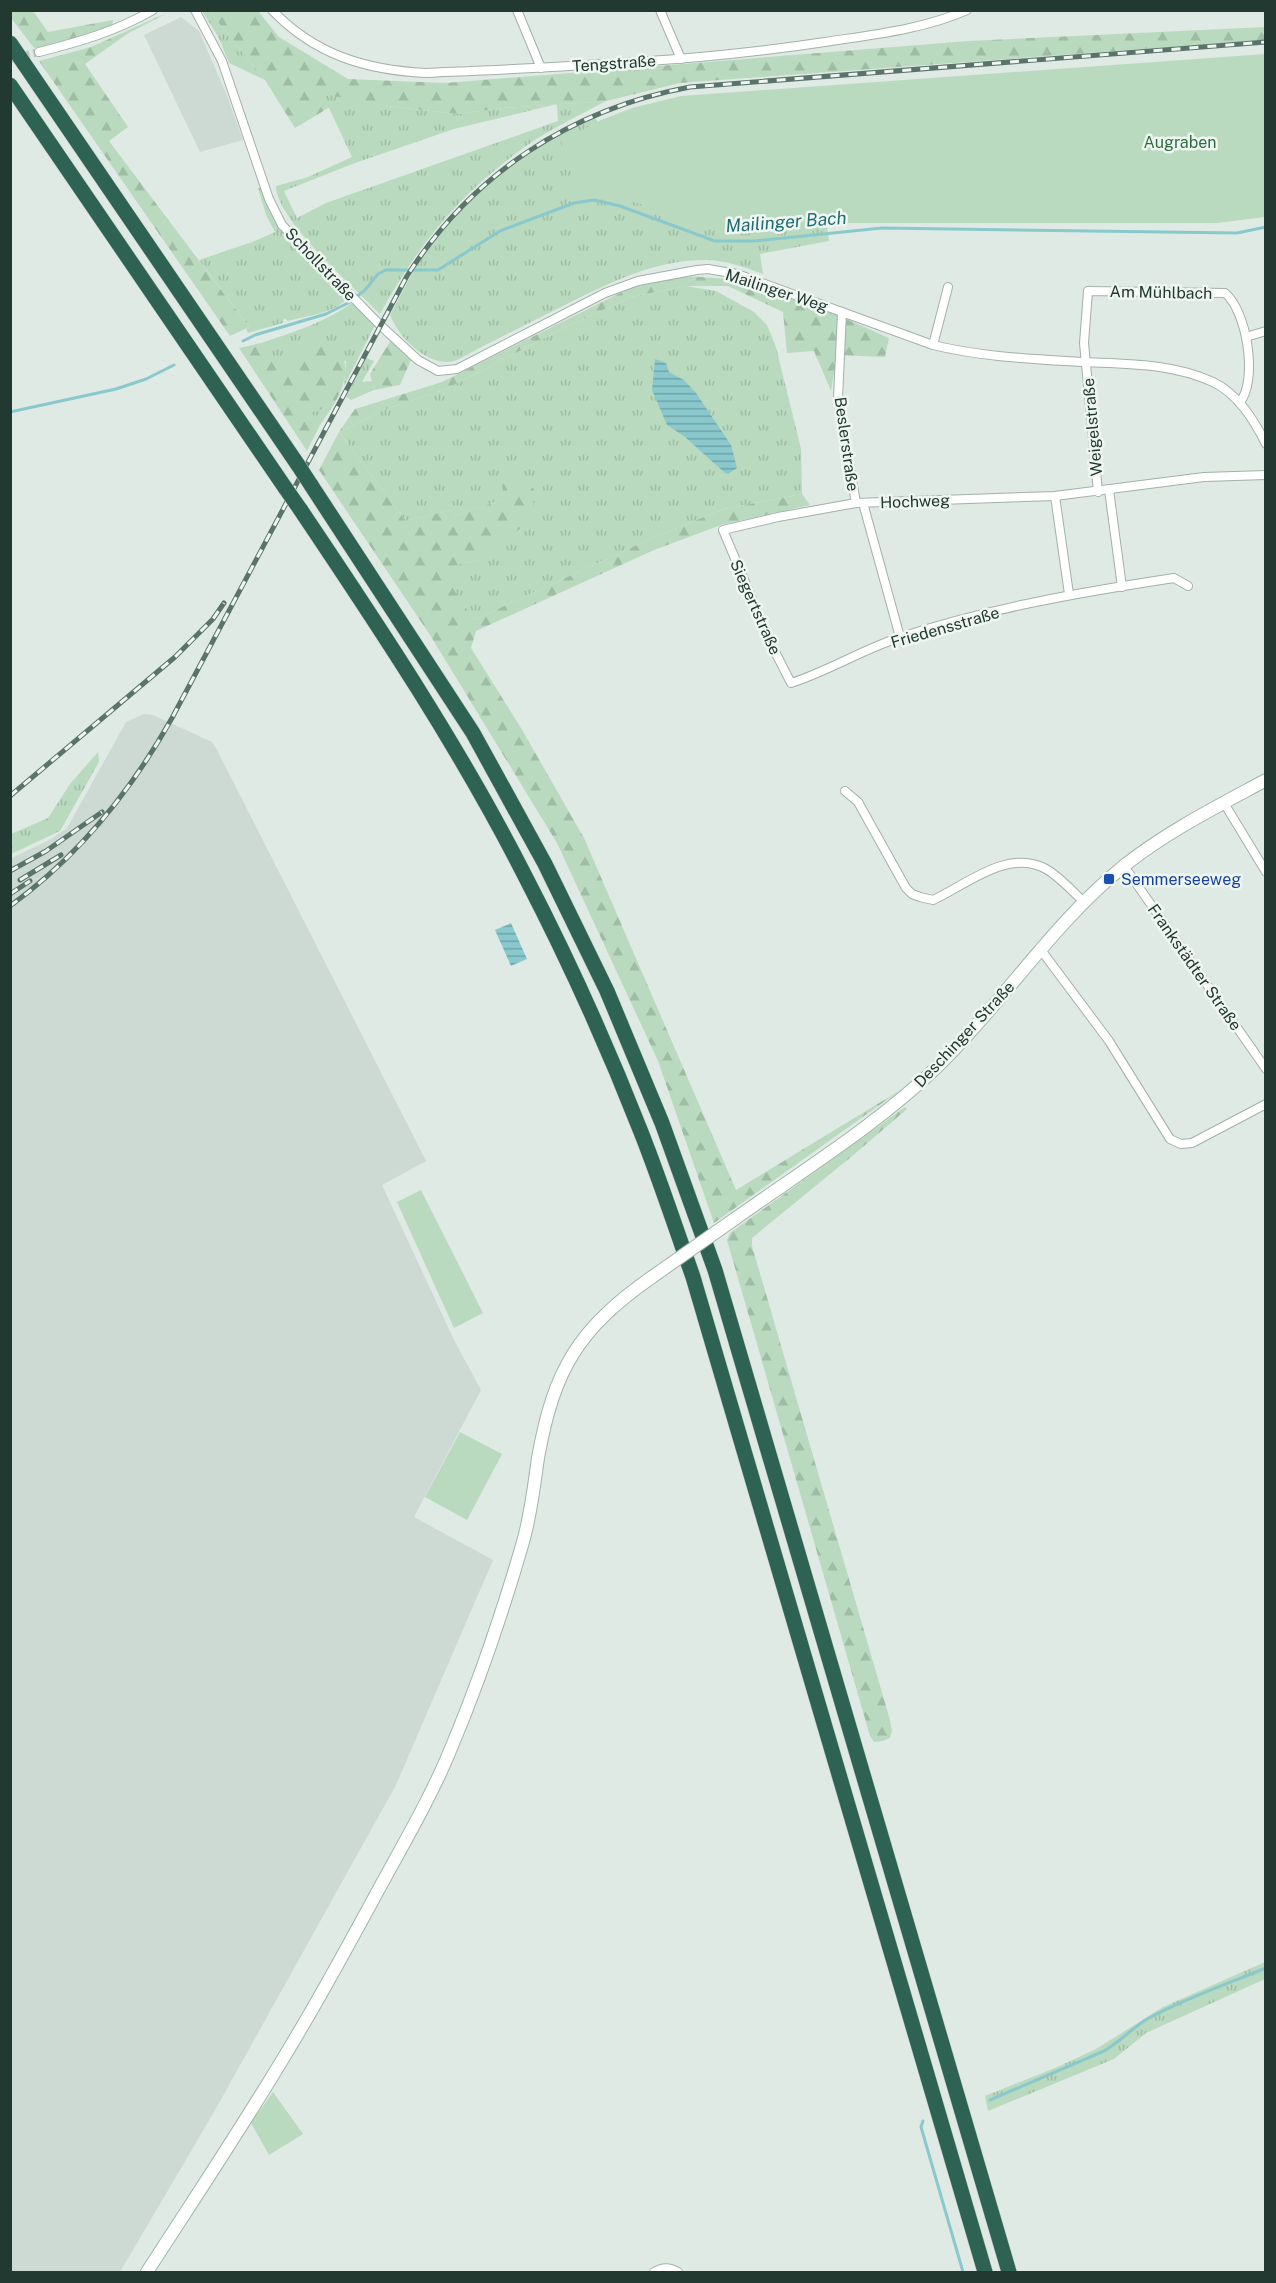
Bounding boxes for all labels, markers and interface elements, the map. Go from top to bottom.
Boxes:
street label: Tengstraße [572,51,657,76]
park label: Augraben [1143,133,1217,152]
water label: Mailinger Bach [725,207,847,236]
street label: Schollstraße [281,224,360,305]
street label: Mailinger Weg [723,265,831,316]
street label: Am Mühlbach [1109,282,1213,303]
street label: Weigelstraße [1079,377,1106,477]
street label: Beslerstraße [830,396,863,492]
street label: Hochweg [880,491,950,512]
street label: Siegertstraße [726,557,785,658]
street label: Friedensstraße [889,603,1002,652]
place label: Semmerseeweg [1121,870,1241,889]
marker: Semmerseeweg [1102,872,1116,886]
street label: Frankstädter Straße [1144,900,1245,1034]
street label: Deschinger Straße [910,977,1018,1091]

